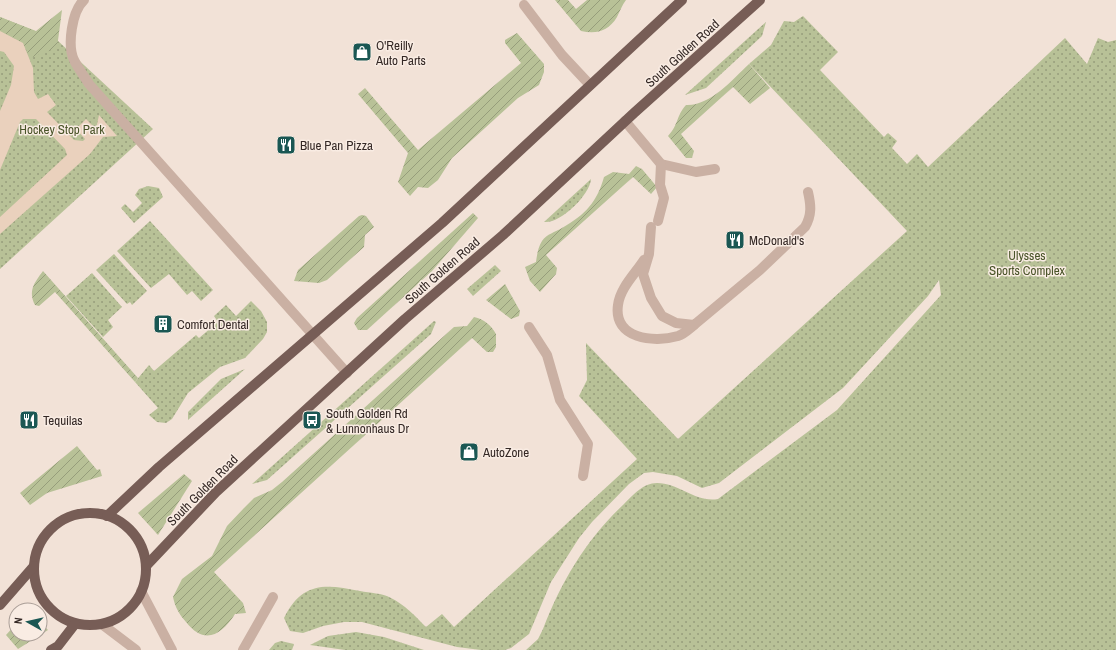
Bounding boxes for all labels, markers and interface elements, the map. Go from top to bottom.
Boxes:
street label: South Golden Road [642,16,723,91]
place label: O'Reilly Auto Parts [375,37,426,69]
shop icon: O'Reilly Auto Parts [351,41,373,63]
park label: Hockey Stop Park [19,121,105,138]
restaurant icon: Blue Pan Pizza [275,134,297,156]
place label: Blue Pan Pizza [300,137,373,154]
restaurant icon: McDonald's [724,229,746,251]
place label: McDonald's [749,232,804,249]
street label: South Golden Road [401,233,483,308]
park label: Ulysses Sports Complex [989,247,1066,279]
building icon: Comfort Dental [152,313,174,335]
place label: Comfort Dental [177,316,249,333]
place label: South Golden Rd & Lunnonhaus Dr [326,405,409,437]
restaurant icon: Tequilas [18,409,40,431]
bus stop icon: South Golden Rd & Lunnonhaus Dr [301,409,323,431]
place label: Tequilas [43,412,83,429]
shop icon: AutoZone [458,441,480,463]
place label: AutoZone [482,444,529,461]
street label: South Golden Road [163,451,242,529]
north arrow [8,602,48,642]
text: N [11,616,25,625]

